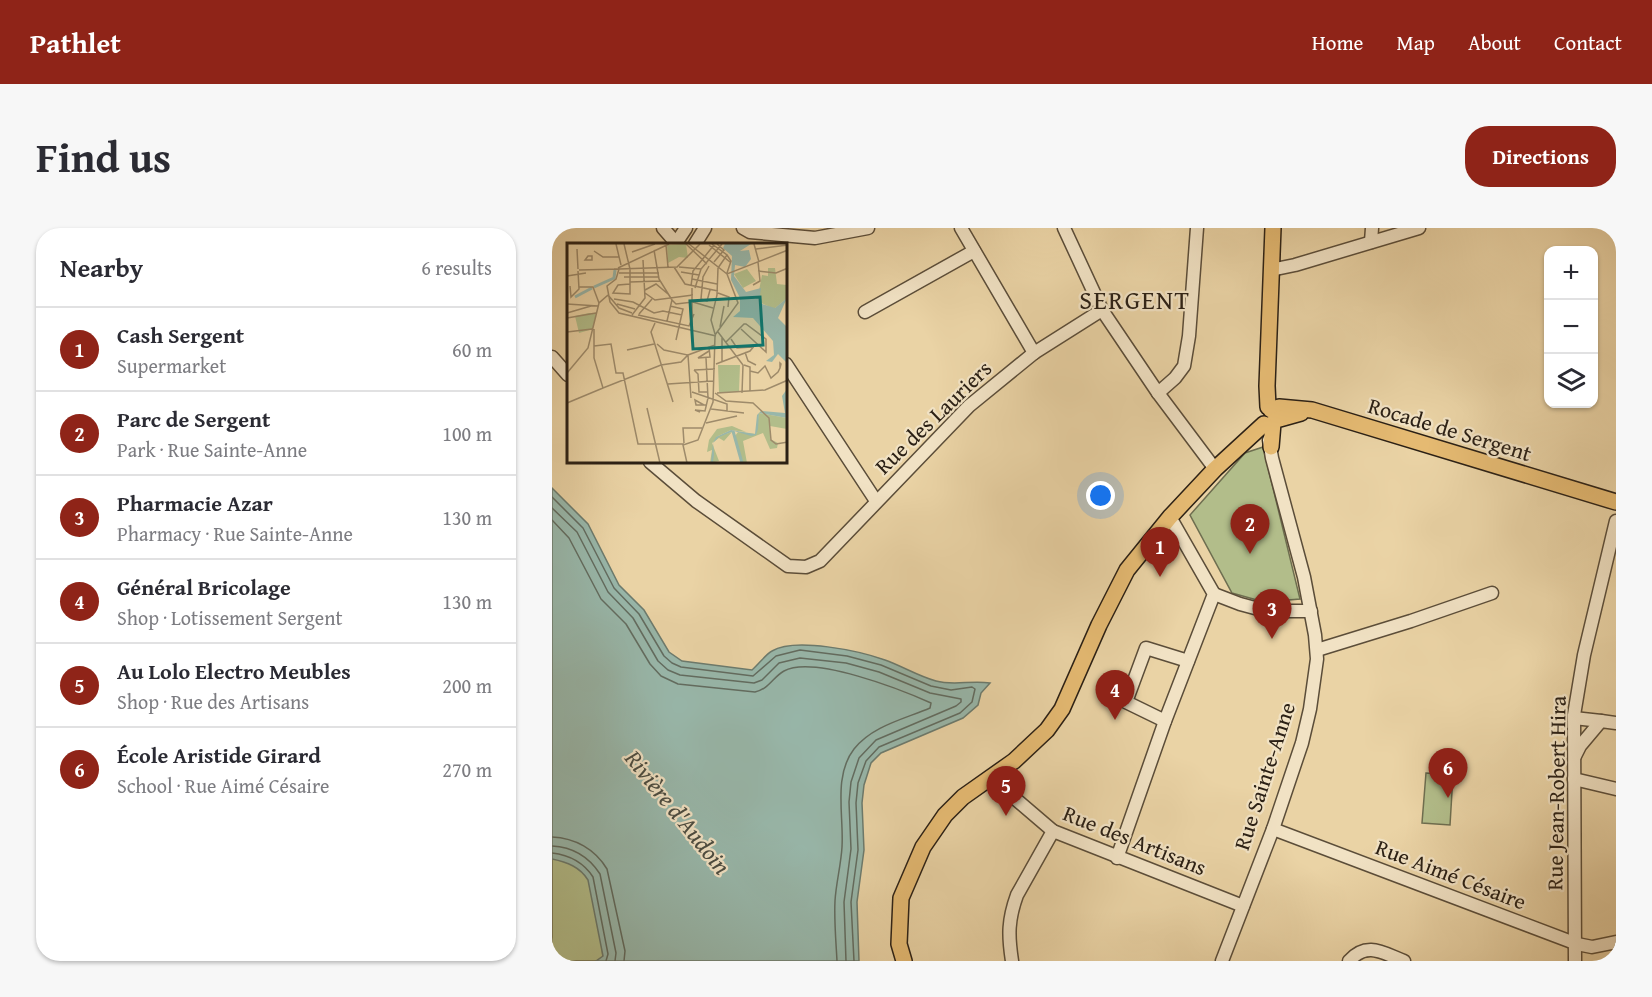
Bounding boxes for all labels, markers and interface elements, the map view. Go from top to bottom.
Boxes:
text: Pathlet [30,22,121,63]
text: Home [1312,27,1363,58]
text: Map [1396,27,1435,58]
text: About [1468,27,1521,58]
text: Contact [1554,27,1622,58]
text: Find us [36,126,171,187]
button: Directions [1465,126,1616,187]
inset map [567,243,788,464]
map controls [1544,246,1598,408]
button: + [1544,246,1598,300]
text: Nearby [60,248,143,287]
text: 6 results [421,253,492,282]
district label: SERGENT [1079,280,1191,319]
button: − [1544,300,1598,354]
text: Cash Sergent [117,319,244,351]
text: 1 [74,335,85,364]
text: 60 m [452,335,492,364]
text: Supermarket [117,351,226,380]
street label: Rue des Lauriers [867,353,999,481]
button: layers [1544,354,1598,408]
street label: Rocade de Sergent [1364,389,1536,469]
text: Parc de Sergent [117,403,270,435]
text: 2 [74,419,85,448]
text: 100 m [442,419,492,448]
text: Park · Rue Sainte-Anne [117,435,307,464]
your location [1086,481,1115,510]
text: Pharmacie Azar [117,487,273,519]
text: 3 [74,503,85,532]
text: 130 m [442,503,492,532]
pin: 2 [1230,504,1270,554]
text: Pharmacy · Rue Sainte-Anne [117,519,353,548]
pin: 1 [1140,528,1180,577]
text: Général Bricolage [117,571,291,603]
text: 4 [74,587,85,616]
text: 130 m [442,587,492,616]
pin: 3 [1252,590,1292,639]
text: Shop · Lotissement Sergent [117,603,342,632]
text: Au Lolo Electro Meubles [117,655,351,687]
pin: 4 [1096,670,1134,720]
text: 5 [74,671,85,700]
text: 200 m [442,671,492,700]
text: Shop · Rue des Artisans [117,687,309,716]
street label: Rue Jean-Robert Hira [1538,695,1574,891]
street label: Rue Sainte-Anne [1225,698,1303,854]
text: École Aristide Girard [117,739,321,771]
water label: Rivière d'Audoin [616,741,739,882]
pin: 6 [1428,748,1468,798]
text: 6 [74,755,85,784]
text: 270 m [442,755,492,784]
pin: 5 [986,766,1026,816]
text: School · Rue Aimé Césaire [117,771,329,800]
street label: Rue des Artisans [1059,797,1211,883]
street label: Rue Aimé Césaire [1371,831,1531,917]

